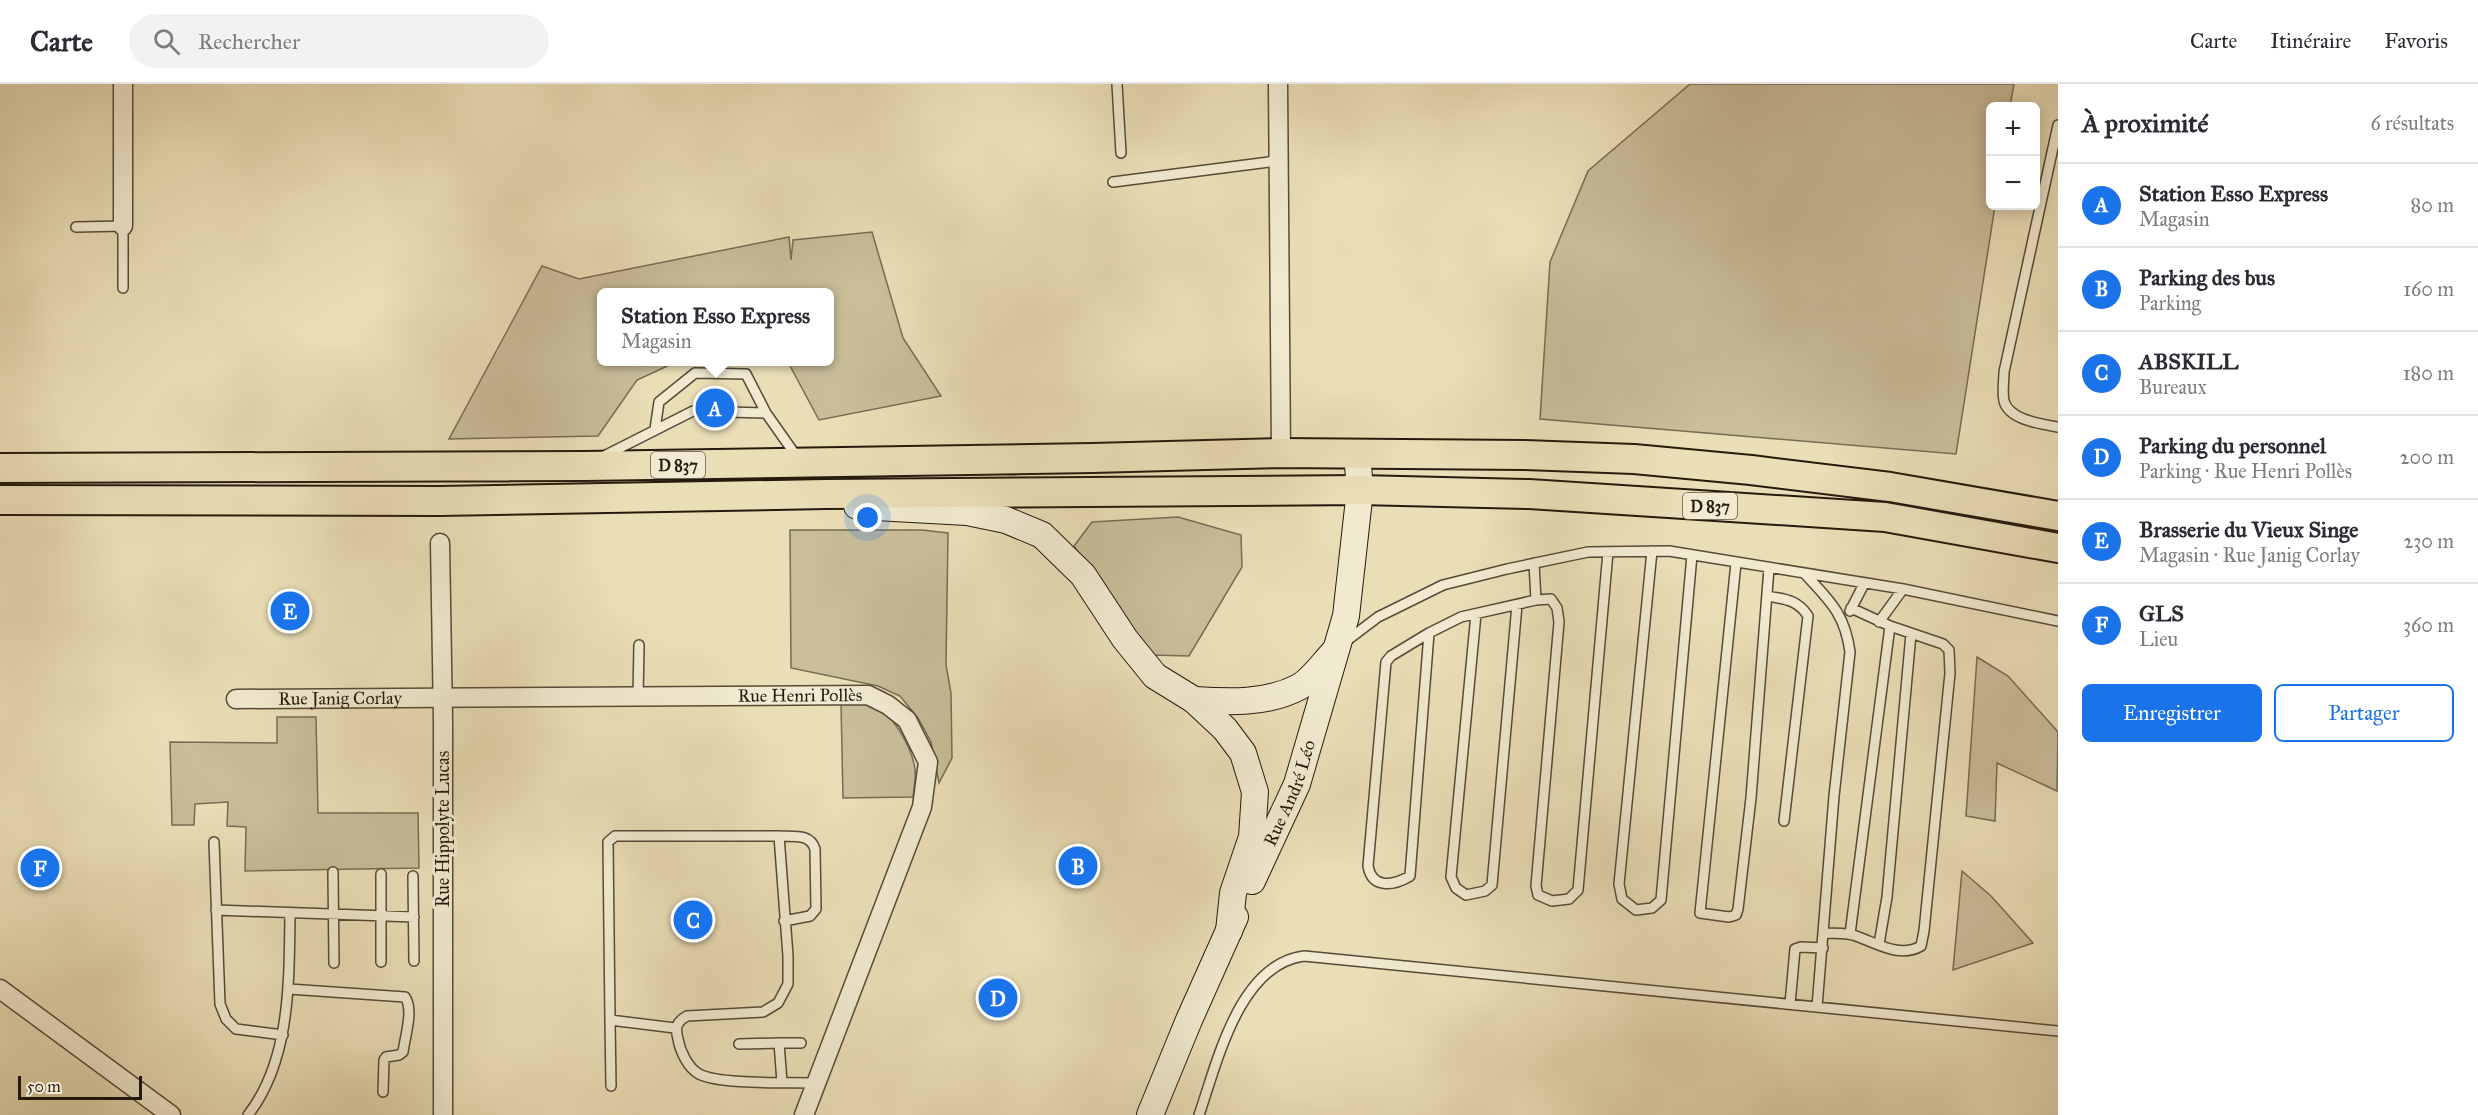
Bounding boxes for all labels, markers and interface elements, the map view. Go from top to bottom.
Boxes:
search box [129,14,549,68]
text: Carte [30,24,93,59]
icon: search [150,25,183,58]
text: Rechercher [198,28,300,55]
text: Carte [2190,28,2237,54]
text: Itinéraire [2270,28,2351,54]
text: Favoris [2384,28,2448,54]
map controls [1986,102,2040,210]
button: + [1986,102,2040,156]
text: À proximité [2082,107,2208,139]
text: 6 résultats [2371,111,2454,135]
button: − [1986,156,2040,210]
text: Station Esso Express [2139,180,2328,207]
text: A [2095,193,2108,217]
text: 80 m [2411,193,2454,217]
text: Magasin [2139,207,2209,231]
text: Parking des bus [2139,264,2275,291]
text: B [2095,277,2108,301]
text: 160 m [2403,277,2454,301]
popup [597,288,834,366]
text: Parking [2139,291,2201,315]
text: Station Esso Express [621,302,810,329]
text: Magasin [621,329,691,353]
text: ABSKILL [2139,348,2239,375]
text: C [2095,361,2108,385]
text: 180 m [2403,361,2454,385]
text: Bureaux [2139,375,2207,399]
pin: A [696,386,734,430]
text: Parking du personnel [2139,432,2326,459]
text: D [2094,445,2109,469]
text: 200 m [2400,445,2454,469]
road number: D 837 [651,452,705,478]
text: Parking · Rue Henri Pollès [2139,459,2352,483]
road number: D 837 [1683,493,1737,519]
your location [853,503,882,532]
text: Brasserie du Vieux Singe [2139,516,2358,543]
text: E [2094,529,2109,553]
text: 230 m [2403,529,2454,553]
text: Magasin · Rue Janig Corlay [2139,543,2360,567]
pin: E [270,588,310,634]
text: GLS [2139,600,2184,627]
text: F [2095,613,2108,637]
text: 360 m [2403,613,2454,637]
text: Lieu [2139,627,2178,651]
street label: Rue Henri Pollès [738,684,862,707]
button: Enregistrer [2082,684,2262,742]
button: Partager [2274,684,2454,742]
street label: Rue Janig Corlay [278,687,402,711]
street label: Rue André Léo [1259,737,1320,850]
street label: Rue Hippolyte Lucas [432,751,454,907]
pin: B [1058,844,1098,888]
pin: F [20,846,60,890]
pin: C [674,898,712,942]
pin: D [978,976,1018,1020]
scale bar [18,1073,142,1100]
text: 50 m [27,1077,61,1096]

